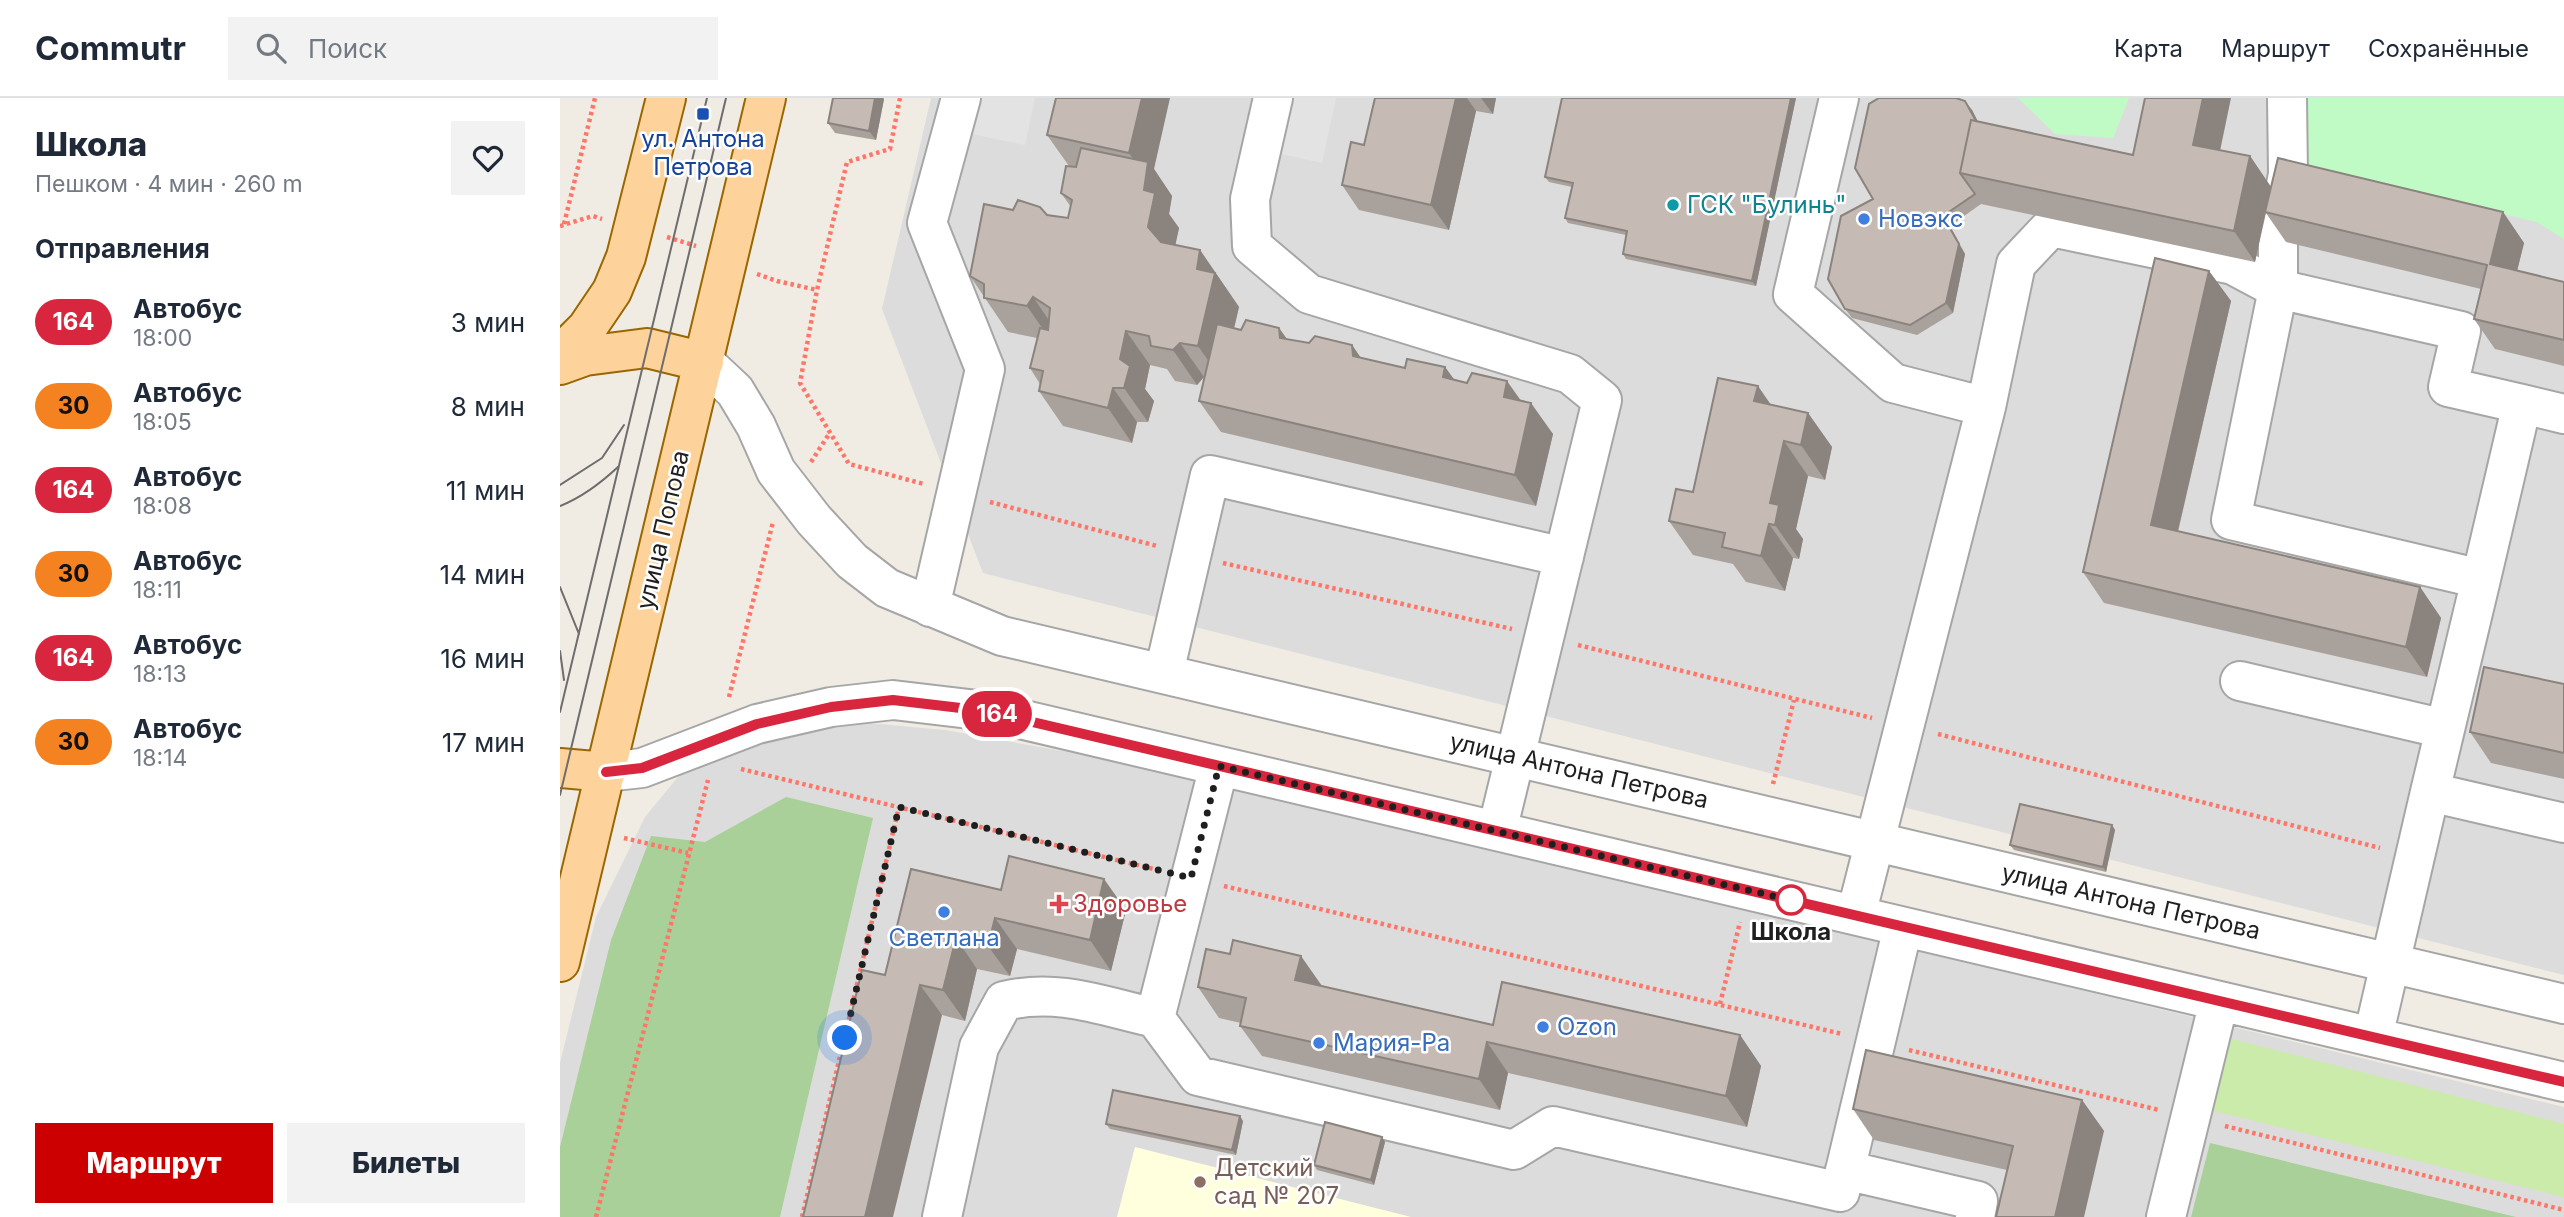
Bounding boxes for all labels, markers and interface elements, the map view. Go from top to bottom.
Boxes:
search box [228,17,718,80]
text: Commutr [35,28,186,68]
icon: search [252,29,290,67]
text: Поиск [308,33,387,64]
text: Карта [2114,34,2183,63]
text: Маршрут [2221,34,2330,63]
text: Сохранённые [2368,34,2529,63]
marker: ул. Антона Петрова [695,106,711,122]
button: heart [451,121,525,195]
text: Школа [35,124,147,164]
place label: ул. Антона Петрова [641,124,765,181]
text: Пешком · 4 мин · 260 m [35,170,303,198]
place label: ГСК "Булинь" [1687,190,1846,219]
marker: ГСК "Булинь" [1665,197,1681,213]
place label: Новэкс [1878,204,1964,233]
marker: Новэкс [1856,211,1872,227]
text: Отправления [35,233,210,264]
text: Автобус [133,293,242,324]
text: 164 [52,307,95,336]
text: 3 мин [451,307,525,338]
text: 18:00 [133,324,192,352]
text: Автобус [133,377,242,408]
text: 30 [58,391,89,420]
text: 8 мин [451,391,525,422]
text: 18:05 [133,408,192,436]
street label: улица Попова [630,447,695,612]
text: Автобус [133,461,242,492]
text: 164 [52,475,95,504]
text: 11 мин [446,475,525,506]
text: 18:08 [133,492,192,520]
text: Автобус [133,545,242,576]
text: 30 [58,559,89,588]
text: 14 мин [440,559,525,590]
text: 18:11 [133,576,182,604]
text: Автобус [133,629,242,660]
text: 164 [52,643,95,672]
text: 16 мин [440,643,525,674]
text: 18:13 [133,660,187,688]
line badge: 164 [957,691,1037,737]
text: 164 [976,699,1018,728]
text: Автобус [133,713,242,744]
text: 30 [58,727,89,756]
text: 17 мин [442,727,525,758]
street label: улица Антона Петрова [1447,727,1711,814]
text: 18:14 [133,744,187,772]
street label: улица Антона Петрова [1999,858,2263,945]
marker: Школа [1776,885,1806,915]
place label: Здоровье [1073,889,1187,918]
marker: Здоровье [1051,896,1067,912]
marker: Светлана [936,904,952,920]
place label: Школа [1751,917,1831,946]
place label: Светлана [888,923,1000,952]
place label: Ozon [1557,1012,1617,1041]
marker: Ozon [1535,1019,1551,1035]
your location [827,1020,862,1055]
place label: Мария-Ра [1333,1028,1450,1057]
marker: Мария-Ра [1311,1035,1327,1051]
button: Маршрут [35,1123,273,1203]
button: Билеты [287,1123,525,1203]
place label: Детский сад № 207 [1214,1153,1339,1210]
marker: Детский сад № 207 [1192,1174,1208,1190]

